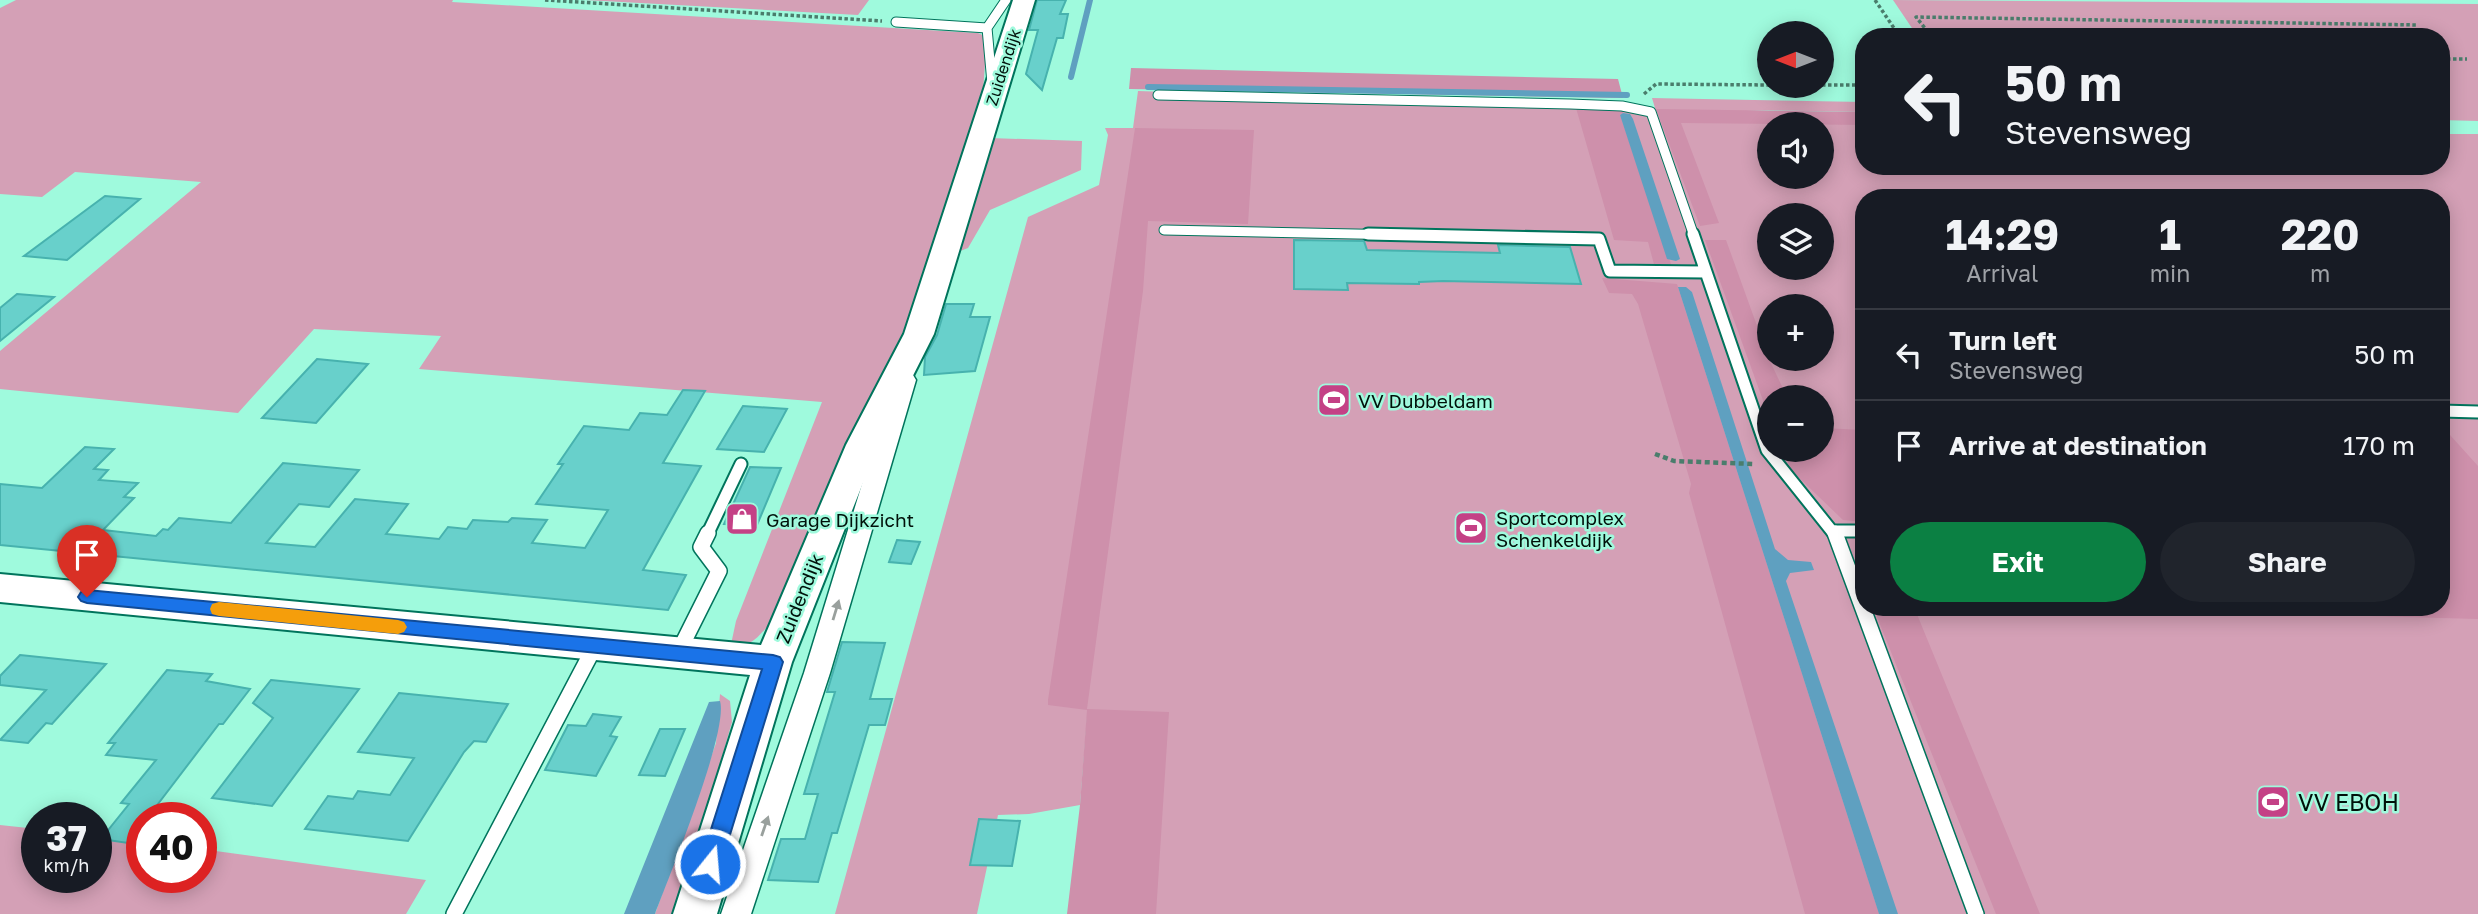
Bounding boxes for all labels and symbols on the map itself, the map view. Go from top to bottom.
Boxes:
north arrow [1757,21,1834,98]
street label: Zuidendijk [981,26,1025,108]
sports icon: VV Dubbeldam [1315,381,1353,419]
place label: VV Dubbeldam [1358,389,1493,412]
shop icon: Garage Dijkzicht [723,500,761,538]
place label: Sportcomplex Schenkeldijk [1496,506,1624,551]
place label: Garage Dijkzicht [766,508,914,531]
sports icon: Sportcomplex Schenkeldijk [1452,509,1490,547]
pin [57,525,117,597]
street label: Zuidendijk [771,550,827,646]
one-way arrow [831,599,841,620]
sports icon: VV EBOH [2254,783,2292,821]
place label: VV EBOH [2298,788,2399,816]
speed limit sign: 40 [126,802,217,893]
one-way arrow [760,815,771,836]
position arrow [673,827,747,901]

